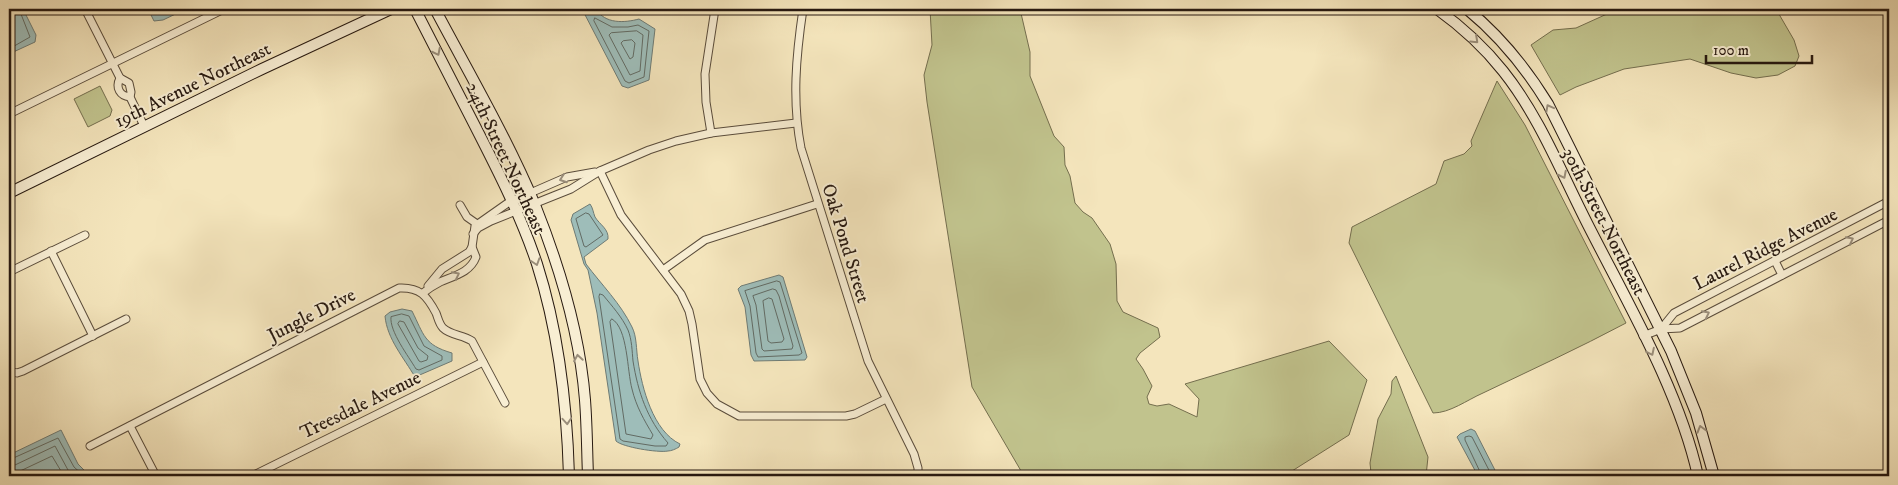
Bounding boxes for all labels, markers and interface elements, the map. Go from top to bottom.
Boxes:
scale bar [1706,32,1812,64]
one-way arrow [1469,34,1478,43]
street label: 19th Avenue Northeast [111,37,275,133]
text: 100 m [1713,41,1749,60]
one-way arrow [431,47,441,56]
street label: 24th Street Northeast [460,79,551,238]
one-way arrow [1545,104,1555,113]
street label: 30th Street Northeast [1557,144,1651,299]
one-way arrow [1557,170,1567,179]
one-way arrow [560,173,568,183]
street label: Oak Pond Street [817,181,875,306]
street label: Laurel Ridge Avenue [1690,203,1842,296]
one-way arrow [1845,236,1854,246]
one-way arrow [530,257,540,266]
one-way arrow [451,271,460,281]
street label: Jungle Drive [262,283,360,348]
one-way arrow [1701,310,1710,320]
one-way arrow [1645,347,1655,356]
one-way arrow [574,354,584,362]
street label: Treesdale Avenue [297,366,425,445]
one-way arrow [561,417,572,425]
one-way arrow [1697,426,1707,434]

